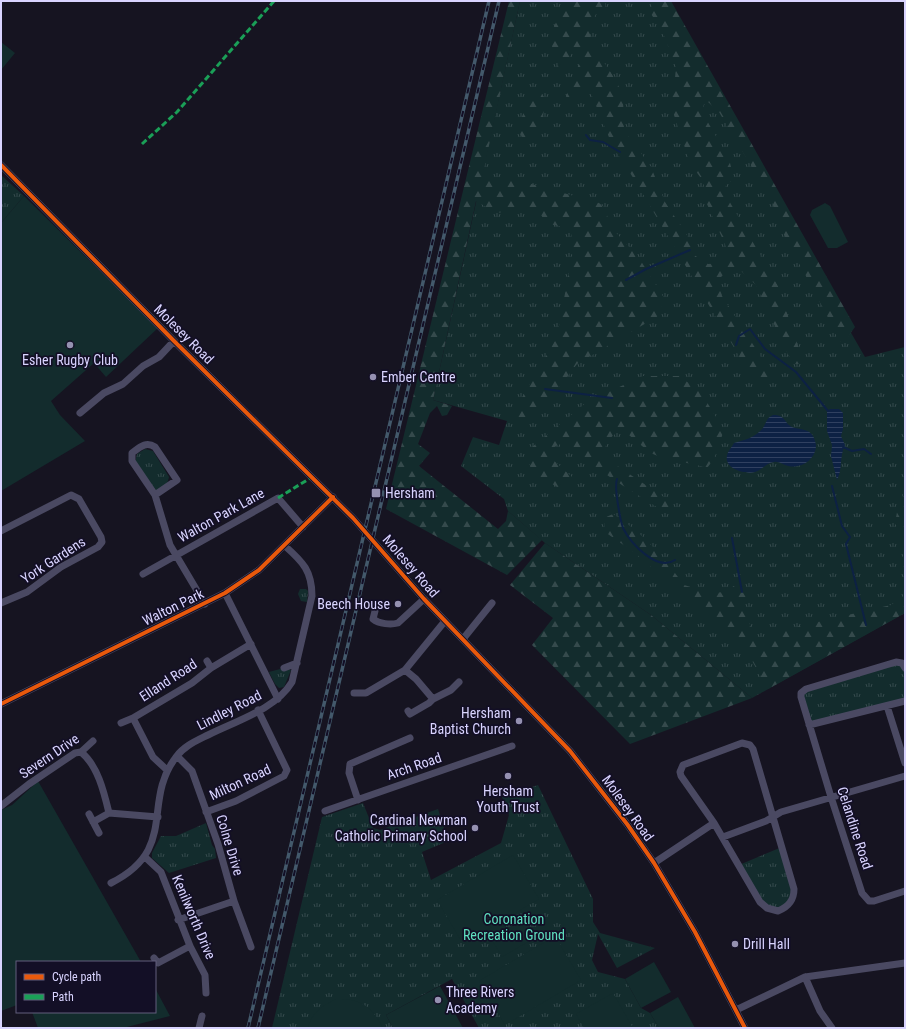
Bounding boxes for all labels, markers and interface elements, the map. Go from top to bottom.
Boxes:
street label: Molesey Road [151,301,217,367]
marker: Esher Rugby Club [65,340,75,350]
place label: Esher Rugby Club [22,352,118,368]
place label: Ember Centre [381,369,456,385]
marker: Ember Centre [368,372,378,382]
street label: Walton Park Lane [175,484,267,545]
place label: Hersham [385,485,435,501]
marker: Hersham [370,487,382,499]
street label: Molesey Road [380,532,442,600]
street label: York Gardens [18,533,88,587]
street label: Walton Park [140,585,207,629]
place label: Beech House [317,596,390,612]
marker: Beech House [393,599,403,609]
street label: Elland Road [136,656,200,704]
street label: Lindley Road [194,687,264,733]
place label: Hersham Baptist Church [430,705,511,737]
marker: Hersham Baptist Church [514,716,524,726]
street label: Severn Drive [16,730,82,782]
street label: Arch Road [385,749,443,783]
street label: Milton Road [207,761,273,803]
marker: Hersham Youth Trust [503,771,513,781]
street label: Molesey Road [599,772,657,844]
place label: Hersham Youth Trust [477,783,539,815]
street label: Celandine Road [834,785,876,871]
place label: Cardinal Newman Catholic Primary School [335,812,467,844]
street label: Colne Drive [213,813,247,878]
marker: Cardinal Newman Catholic Primary School [470,823,480,833]
street label: Kenilworth Drive [169,872,219,962]
park label: Coronation Recreation Ground [463,911,565,943]
place label: Drill Hall [743,936,790,952]
marker: Drill Hall [730,939,740,949]
legend [16,961,156,1013]
text: Cycle path [52,970,102,984]
place label: Three Rivers Academy [446,984,514,1016]
text: Path [52,990,74,1004]
marker: Three Rivers Academy [433,995,443,1005]

